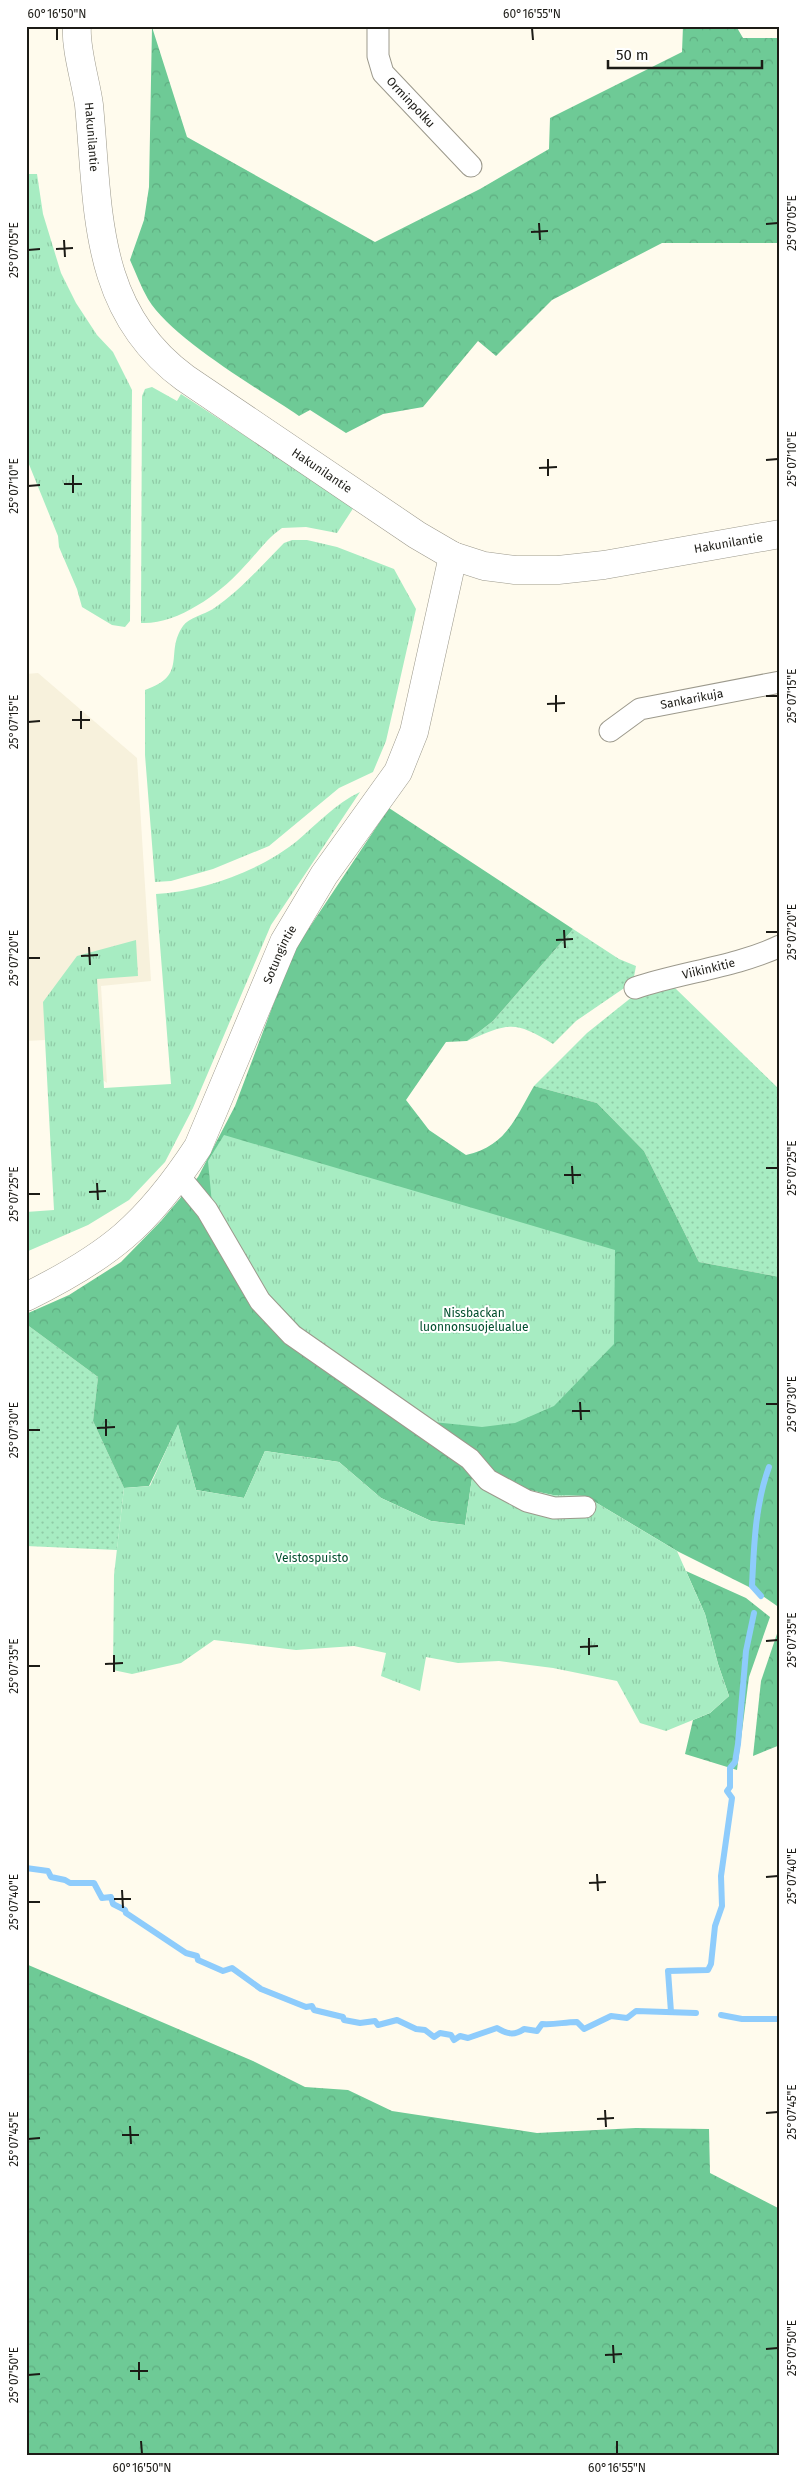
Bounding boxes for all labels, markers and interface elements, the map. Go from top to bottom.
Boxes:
text: 60°16'50"N [28,7,86,21]
text: 60°16'55"N [503,7,561,21]
scale bar [608,38,762,70]
text: 50 m [616,46,649,64]
street label: Orminpolku [383,74,438,130]
street label: Hakunilantie [82,102,101,172]
text: 25°07'05"E [785,195,799,251]
text: 25°07'05"E [7,222,21,278]
text: 25°07'10"E [785,431,799,487]
street label: Hakunilantie [289,445,355,496]
text: 25°07'10"E [7,458,21,514]
street label: Hakunilantie [693,530,764,556]
text: 25°07'15"E [785,669,799,723]
street label: Sankarikuja [659,686,724,712]
text: 25°07'15"E [7,695,21,749]
text: 25°07'20"E [785,904,799,960]
street label: Sotungintie [260,923,299,986]
text: 25°07'20"E [7,930,21,986]
street label: Viikinkitie [681,956,737,982]
text: 25°07'25"E [785,1140,799,1196]
text: 25°07'25"E [7,1166,21,1222]
park label: Nissbackan luonnonsuojelualue [419,1306,529,1334]
text: 25°07'30"E [785,1376,799,1432]
text: 25°07'30"E [7,1402,21,1458]
park label: Veistospuisto [276,1551,348,1565]
text: 25°07'35"E [785,1612,799,1668]
text: 25°07'35"E [7,1638,21,1694]
text: 25°07'40"E [785,1848,799,1904]
text: 25°07'40"E [7,1874,21,1930]
text: 25°07'45"E [785,2084,799,2140]
text: 25°07'45"E [7,2111,21,2167]
text: 25°07'50"E [785,2320,799,2376]
text: 25°07'50"E [7,2347,21,2403]
text: 60°16'50"N [113,2461,171,2475]
text: 60°16'55"N [588,2461,646,2475]

